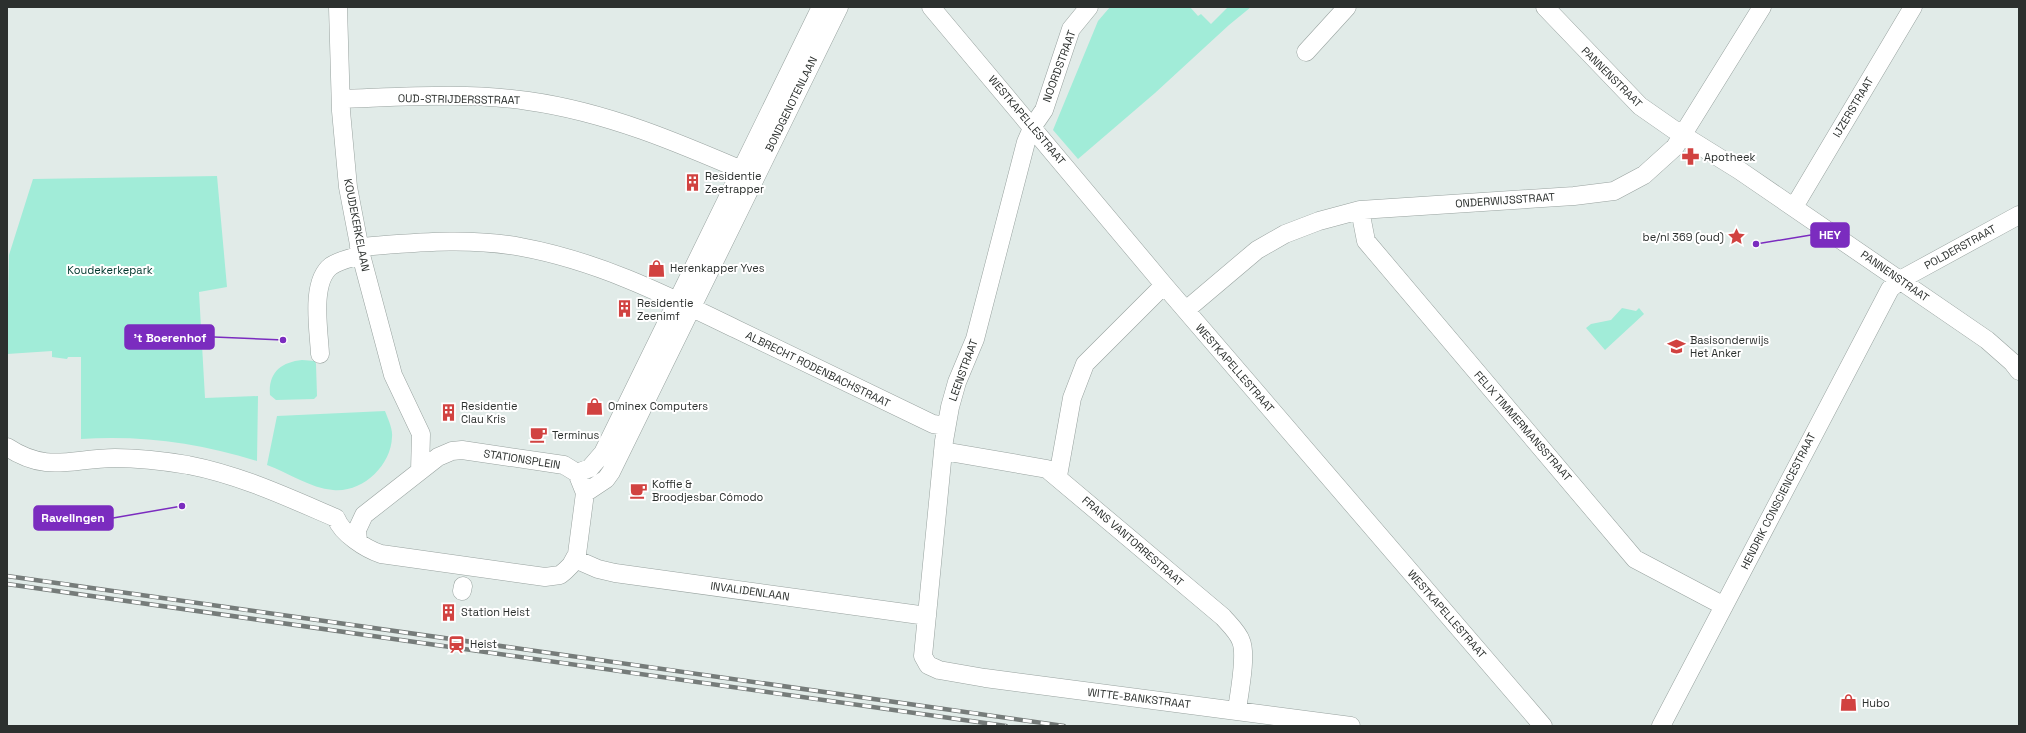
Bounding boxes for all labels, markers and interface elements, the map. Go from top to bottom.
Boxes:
street label: NOORDSTRAAT [1039,28,1079,104]
street label: PANNENSTRAAT [1579,44,1646,111]
street label: BONDGENOTENLAAN [762,54,820,154]
street label: WESTKAPELLESTRAAT [985,72,1069,168]
street label: IJZERSTRAAT [1829,74,1877,140]
street label: OUD-STRIJDERSSTRAAT [398,91,521,107]
pharmacy icon: Apotheek [1681,147,1701,167]
place label: Apotheek [1704,150,1755,164]
place label: Residentie Zeetrapper [705,169,764,196]
building icon: Residentie Zeetrapper [682,172,702,192]
street label: KOUDEKERKELAAN [341,177,373,273]
street label: ONDERWIJSSTRAAT [1455,189,1556,210]
street label: POLDERSTRAAT [1922,221,1999,272]
callout: HEY [1811,223,1849,247]
place icon: be/nl 369 (oud) [1727,227,1747,247]
text: HEY [1819,227,1842,243]
place label: be/nl 369 (oud) [1643,230,1724,244]
street label: PANNENSTRAAT [1858,247,1932,305]
shop icon: Herenkapper Yves [647,258,667,278]
place label: Herenkapper Yves [670,261,765,275]
park label: Koudekerkepark [67,263,153,277]
place label: Residentie Zeenimf [637,296,693,323]
building icon: Residentie Zeenimf [614,299,634,319]
street label: WESTKAPELLESTRAAT [1193,321,1278,416]
callout: 't Boerenhof [125,325,214,349]
street label: ALBRECHT RODENBACHSTRAAT [743,328,893,410]
text: 't Boerenhof [133,330,207,346]
place label: Basisonderwijs Het Anker [1690,333,1769,360]
school or university icon: Basisonderwijs Het Anker [1667,336,1687,356]
street label: LEENSTRAAT [945,337,981,403]
street label: FELIX TIMMERMANSSTRAAT [1471,368,1575,484]
shop icon: Ominex Computers [585,396,605,416]
place label: Residentie Clau Kris [461,399,517,426]
place label: Ominex Computers [608,399,708,413]
building icon: Residentie Clau Kris [438,402,458,422]
cafe icon: Terminus [529,425,549,445]
place label: Terminus [552,428,600,442]
street label: HENDRIK CONSCIENCESTRAAT [1737,430,1819,572]
street label: STATIONSPLEIN [483,446,561,472]
place label: Koffie & Broodjesbar Cómodo [652,477,764,504]
cafe icon: Koffie & Broodjesbar Cómodo [629,480,649,500]
street label: FRANS VANTORRESTRAAT [1079,493,1187,589]
callout: Ravelingen [34,506,113,530]
text: Ravelingen [41,510,105,526]
street label: WESTKAPELLESTRAAT [1405,567,1490,662]
street label: INVALIDENLAAN [710,579,790,603]
building icon: Station Heist [438,602,458,622]
place label: Station Heist [461,605,530,619]
station icon: Heist [447,634,467,654]
place label: Heist [470,637,497,651]
street label: WITTE-BANKSTRAAT [1087,685,1192,711]
shop icon: Hubo [1839,693,1859,713]
place label: Hubo [1862,696,1890,710]

